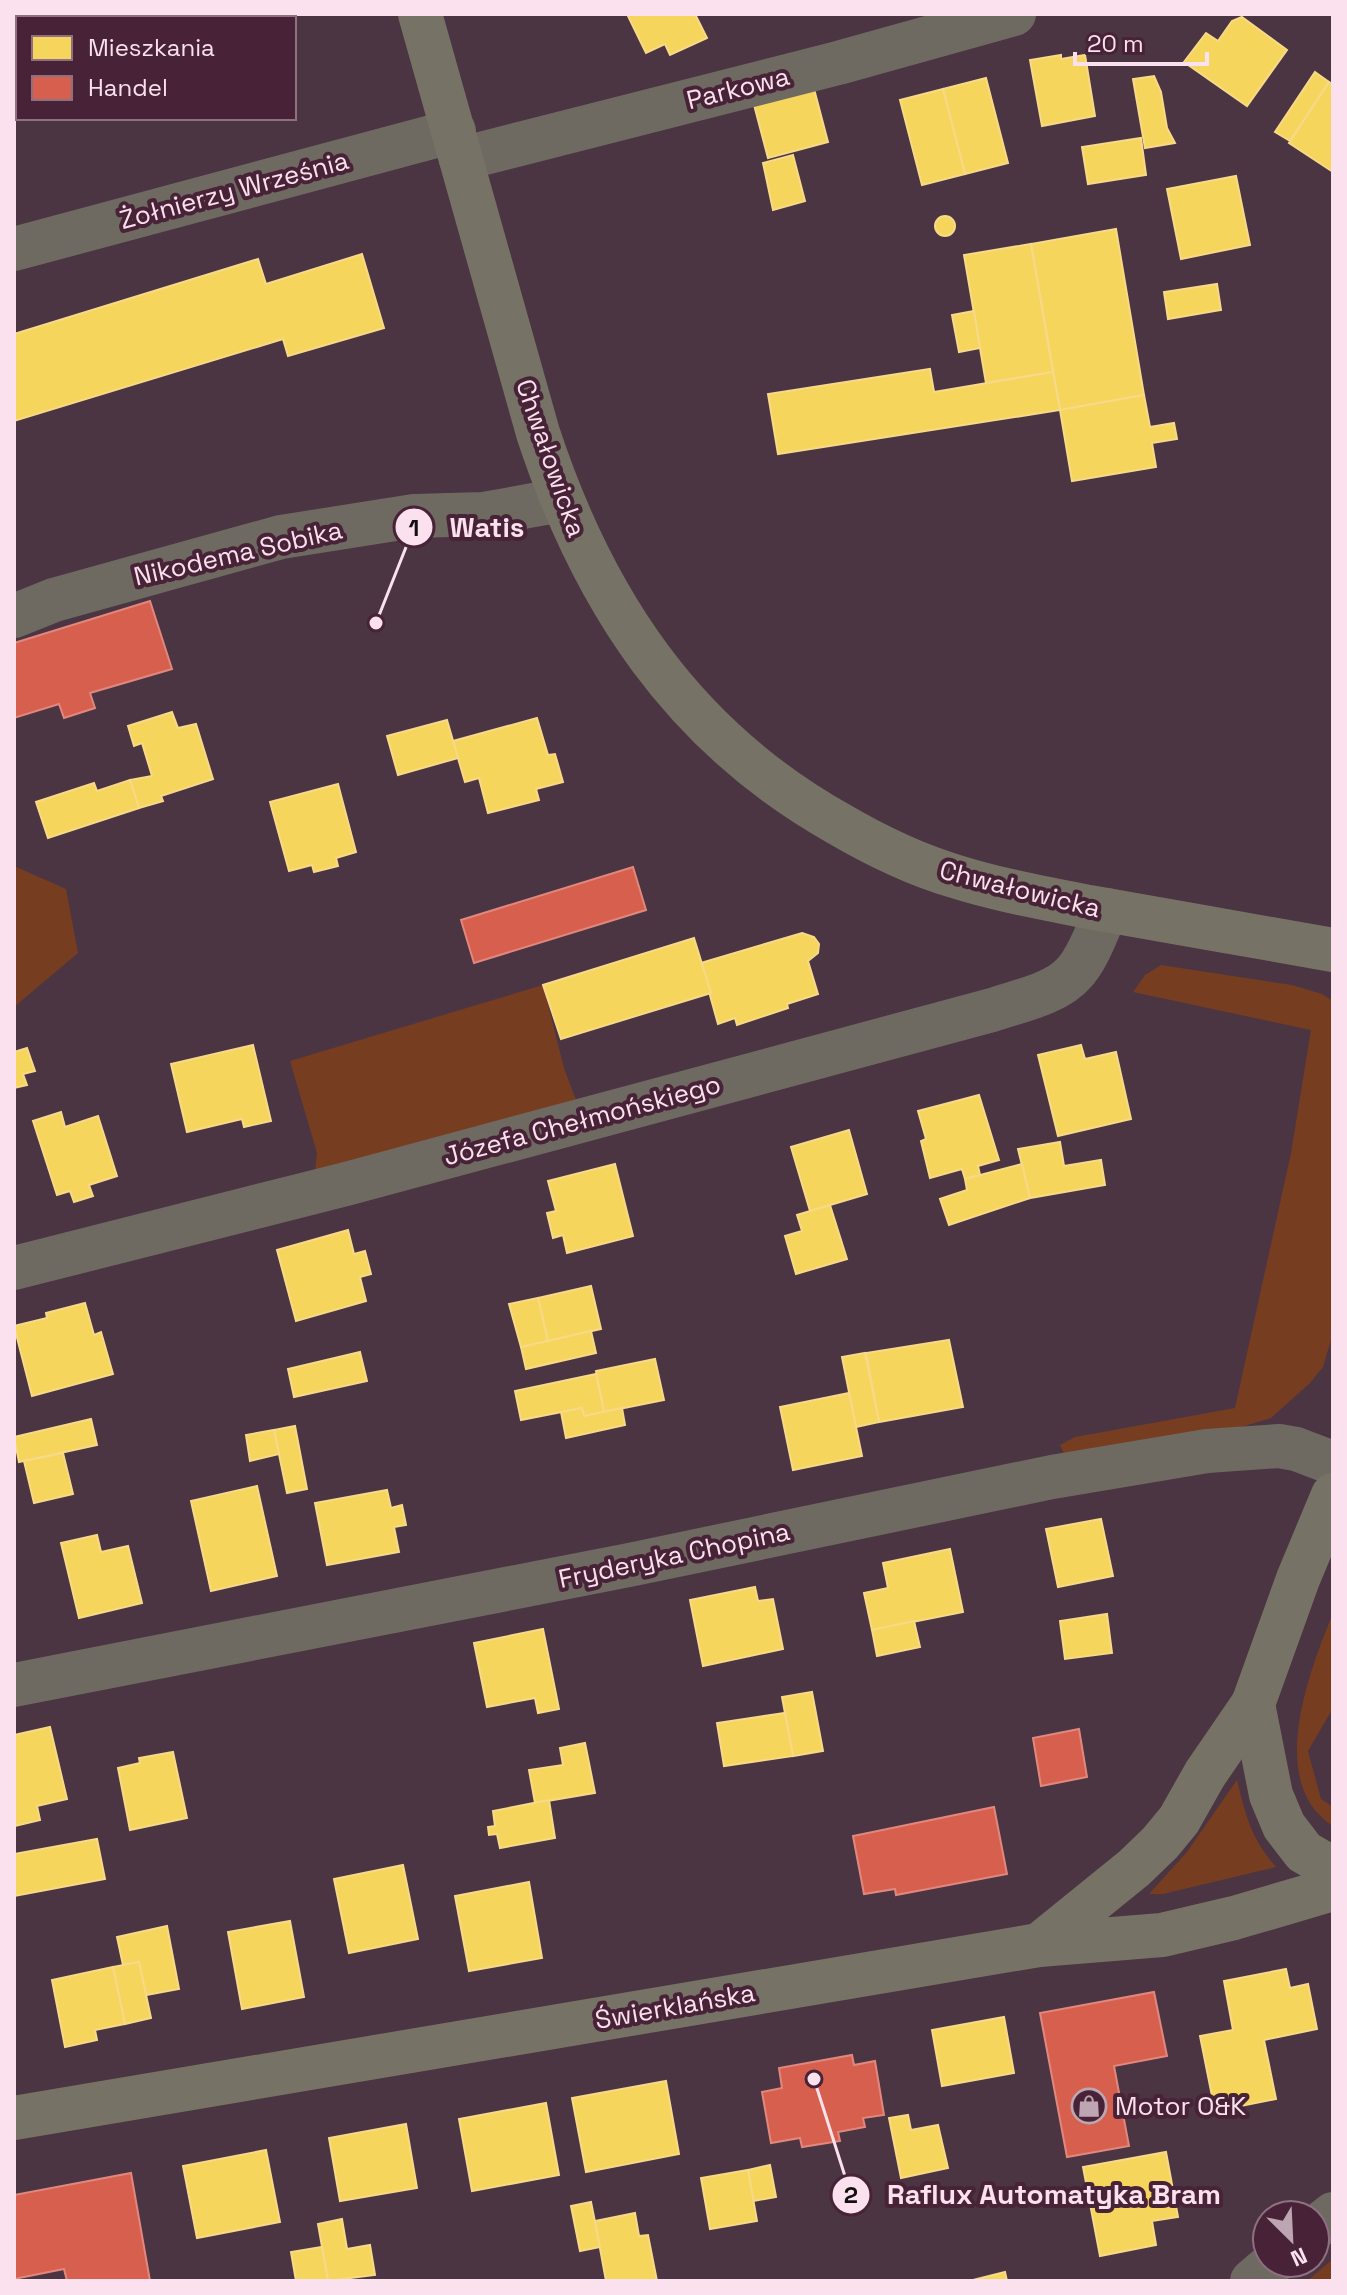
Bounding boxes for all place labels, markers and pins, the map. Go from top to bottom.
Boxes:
callout: Watis [394,501,541,553]
shop icon: Motor O&K [1070,2087,1108,2125]
place label: Motor O&K [1115,2089,1246,2123]
callout: Raflux Automatyka Bram [831,2169,1237,2221]

